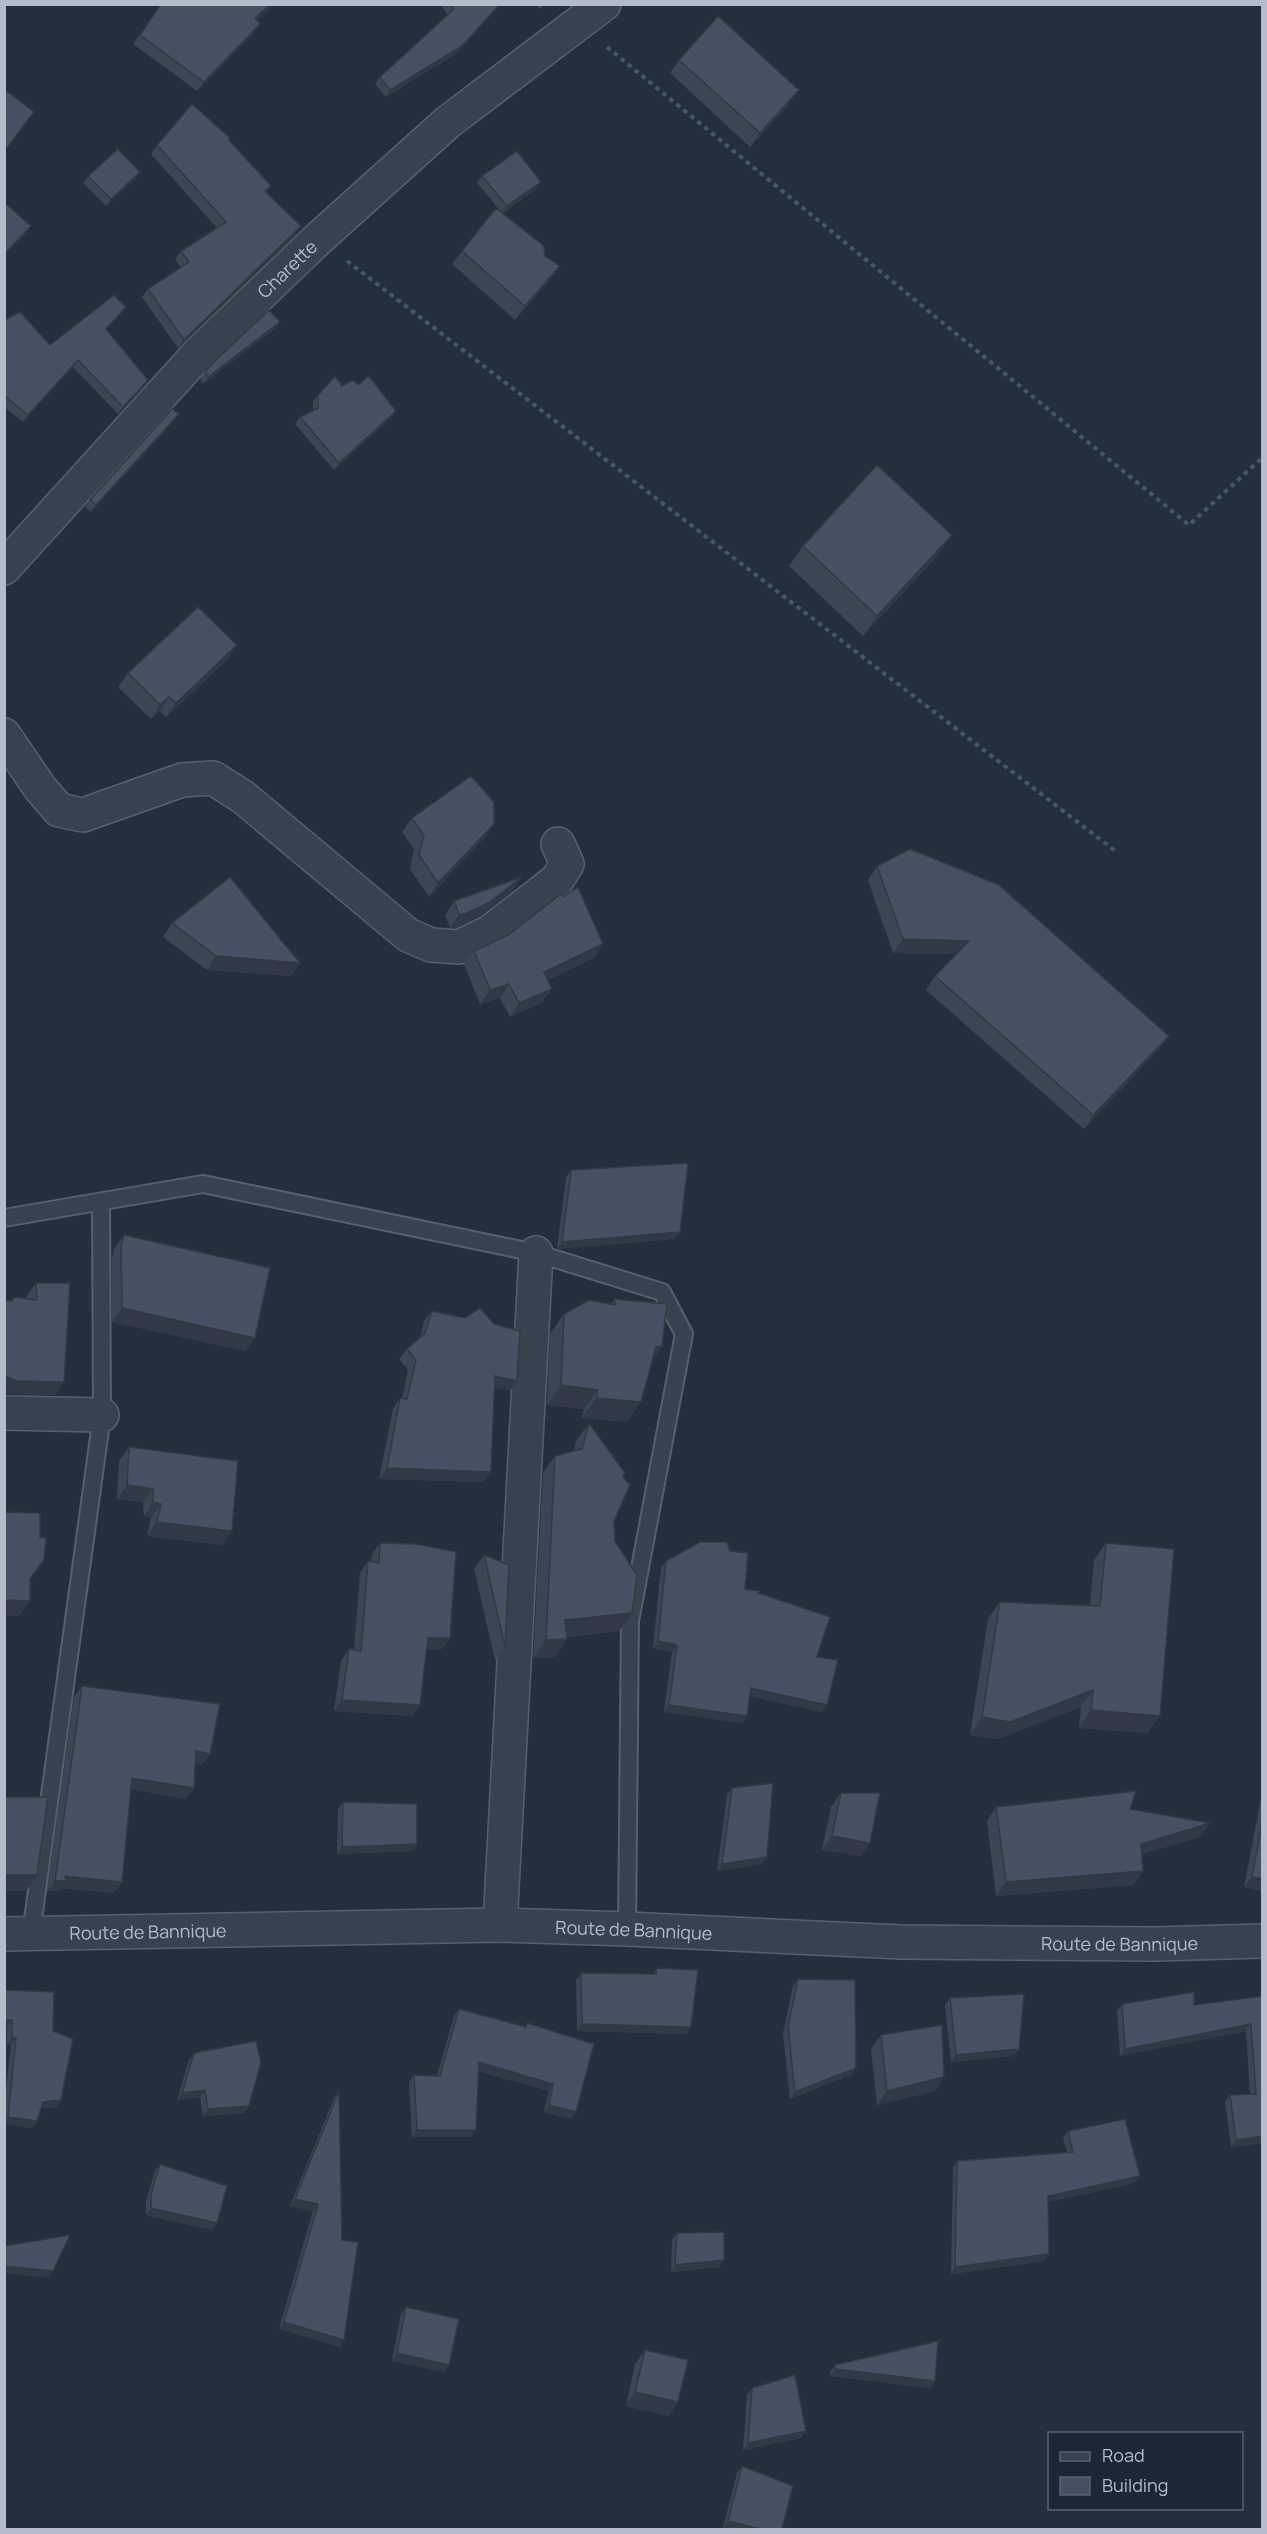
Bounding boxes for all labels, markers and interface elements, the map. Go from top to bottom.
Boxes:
street label: Charette [252,234,322,303]
street label: Route de Bannique [555,1915,713,1945]
street label: Route de Bannique [69,1918,227,1945]
street label: Route de Bannique [1041,1931,1198,1956]
legend [1048,2432,1243,2510]
text: Road [1102,2443,1145,2467]
text: Building [1102,2473,1168,2497]

